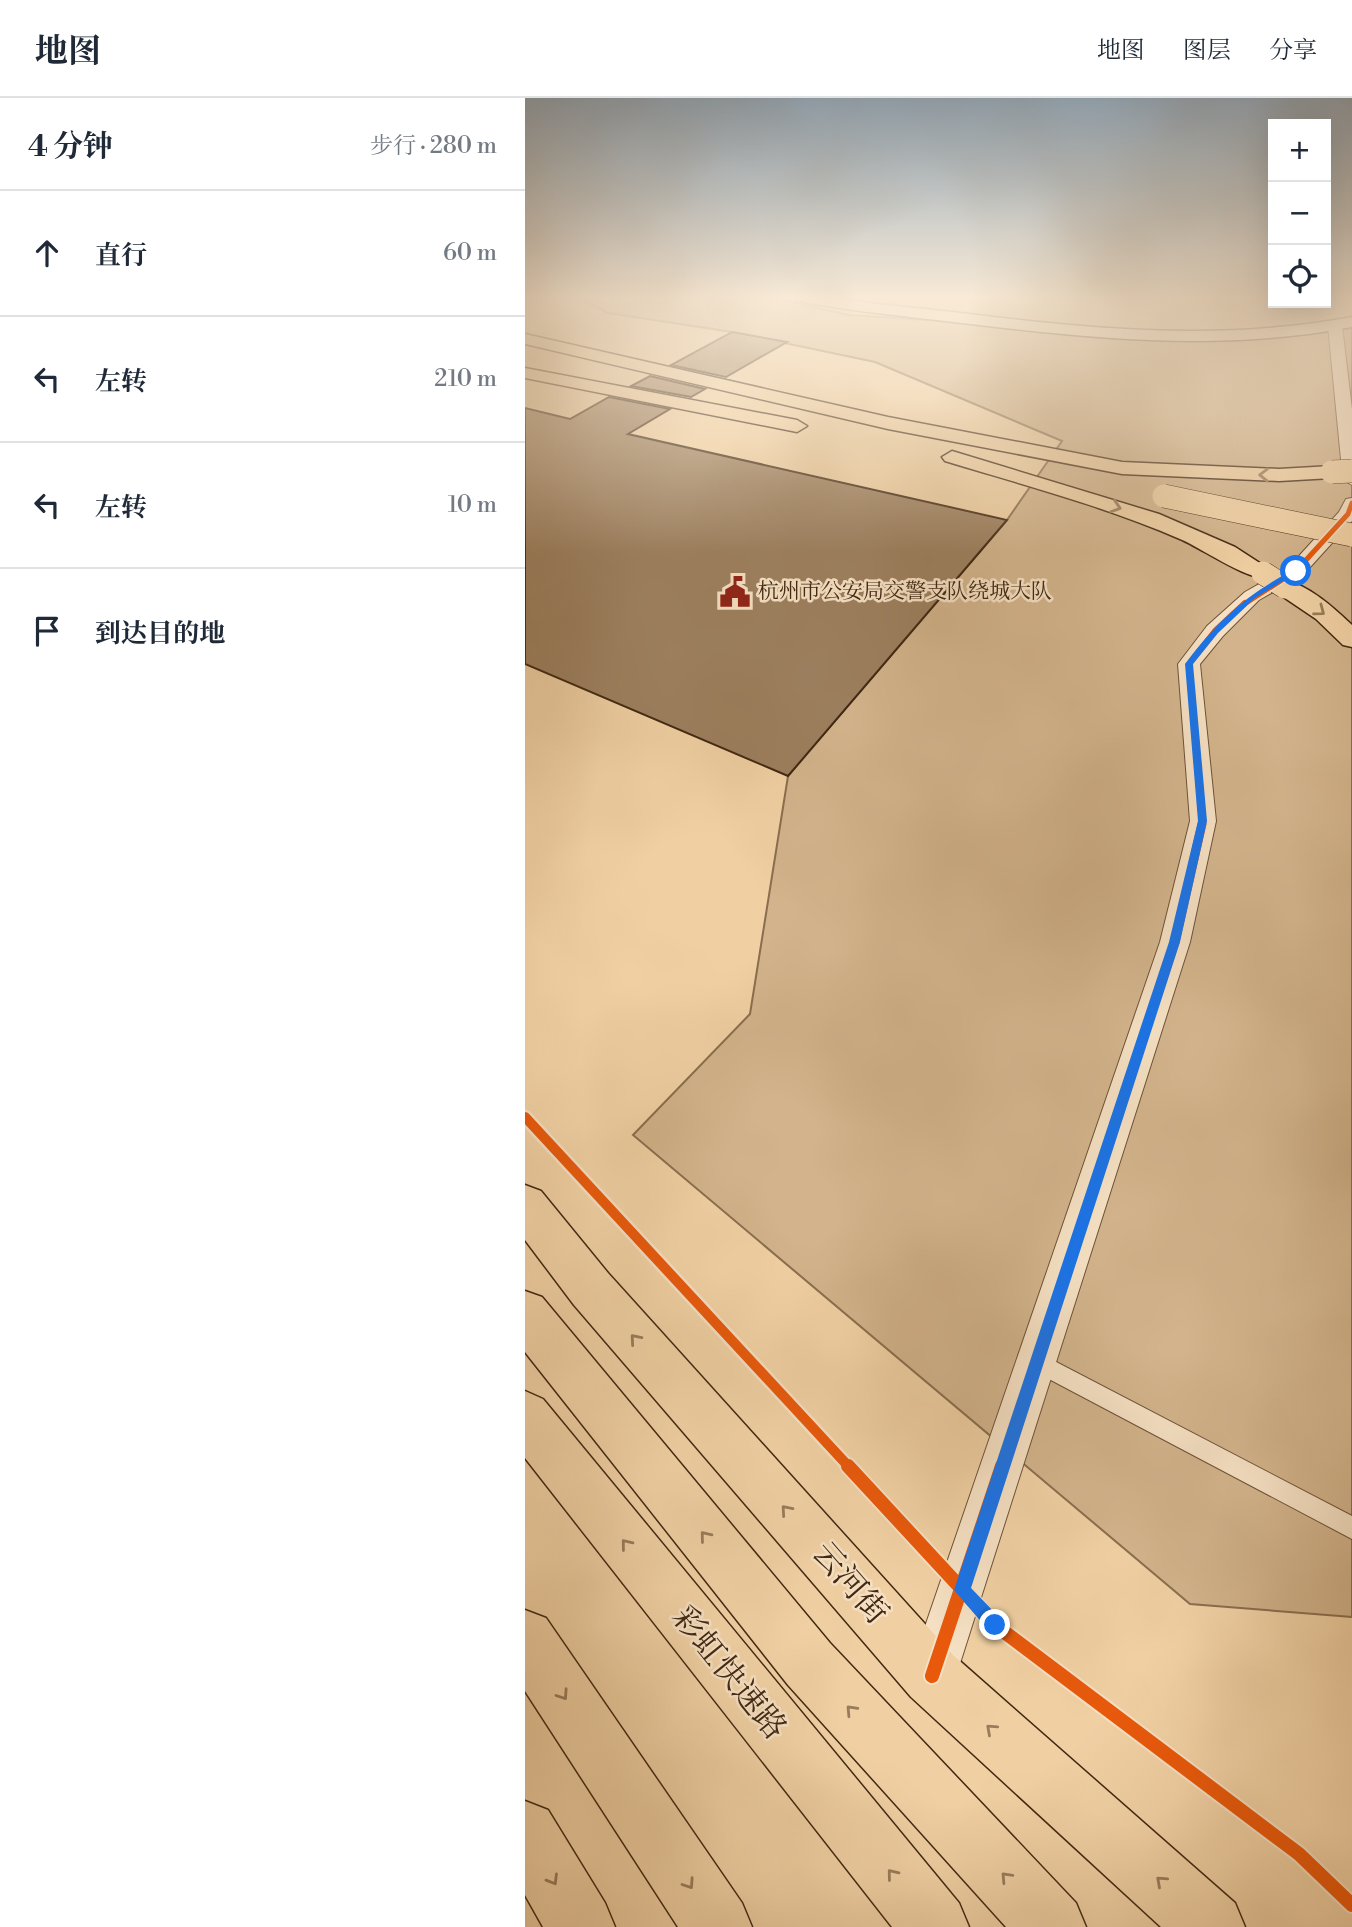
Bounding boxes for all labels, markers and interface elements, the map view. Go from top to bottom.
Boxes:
text: 地图 [35,32,101,73]
text: 地图 [1097,36,1145,66]
text: 图层 [1183,36,1231,66]
text: 分享 [1269,36,1317,66]
map controls [1268,119,1331,308]
button: + [1268,119,1331,182]
text: 4 分钟 [28,128,113,166]
text: 步行 · 280 m [370,132,497,160]
button: − [1268,182,1331,245]
icon: ahead [28,234,66,272]
text: 60 m [443,239,497,267]
text: 直行 [95,240,147,272]
button: locate [1268,245,1331,308]
icon: left [28,360,66,398]
text: 210 m [434,365,497,393]
text: 左转 [95,366,147,398]
one-way arrow [1258,467,1269,482]
icon: left [28,486,66,524]
text: 10 m [448,491,497,519]
text: 左转 [95,492,147,524]
one-way arrow [1109,499,1121,514]
route start [1280,555,1311,586]
public building icon: 杭州市公安局交警支队绕城大队 [718,575,752,609]
place label: 杭州市公安局交警支队绕城大队 [758,579,1052,605]
one-way arrow [1312,603,1325,616]
icon: arrive [28,612,66,650]
text: 到达目的地 [95,618,225,650]
one-way arrow [631,1335,644,1348]
one-way arrow [782,1505,794,1518]
one-way arrow [700,1531,713,1543]
street label: 云河街 [803,1534,897,1632]
one-way arrow [622,1539,635,1552]
street label: 彩虹快速路 [663,1598,795,1748]
route end [979,1609,1010,1640]
one-way arrow [555,1687,567,1700]
one-way arrow [847,1705,859,1718]
one-way arrow [986,1725,999,1738]
one-way arrow [888,1869,900,1882]
one-way arrow [545,1872,558,1885]
one-way arrow [1001,1872,1014,1885]
one-way arrow [681,1876,694,1889]
one-way arrow [1156,1877,1169,1890]

